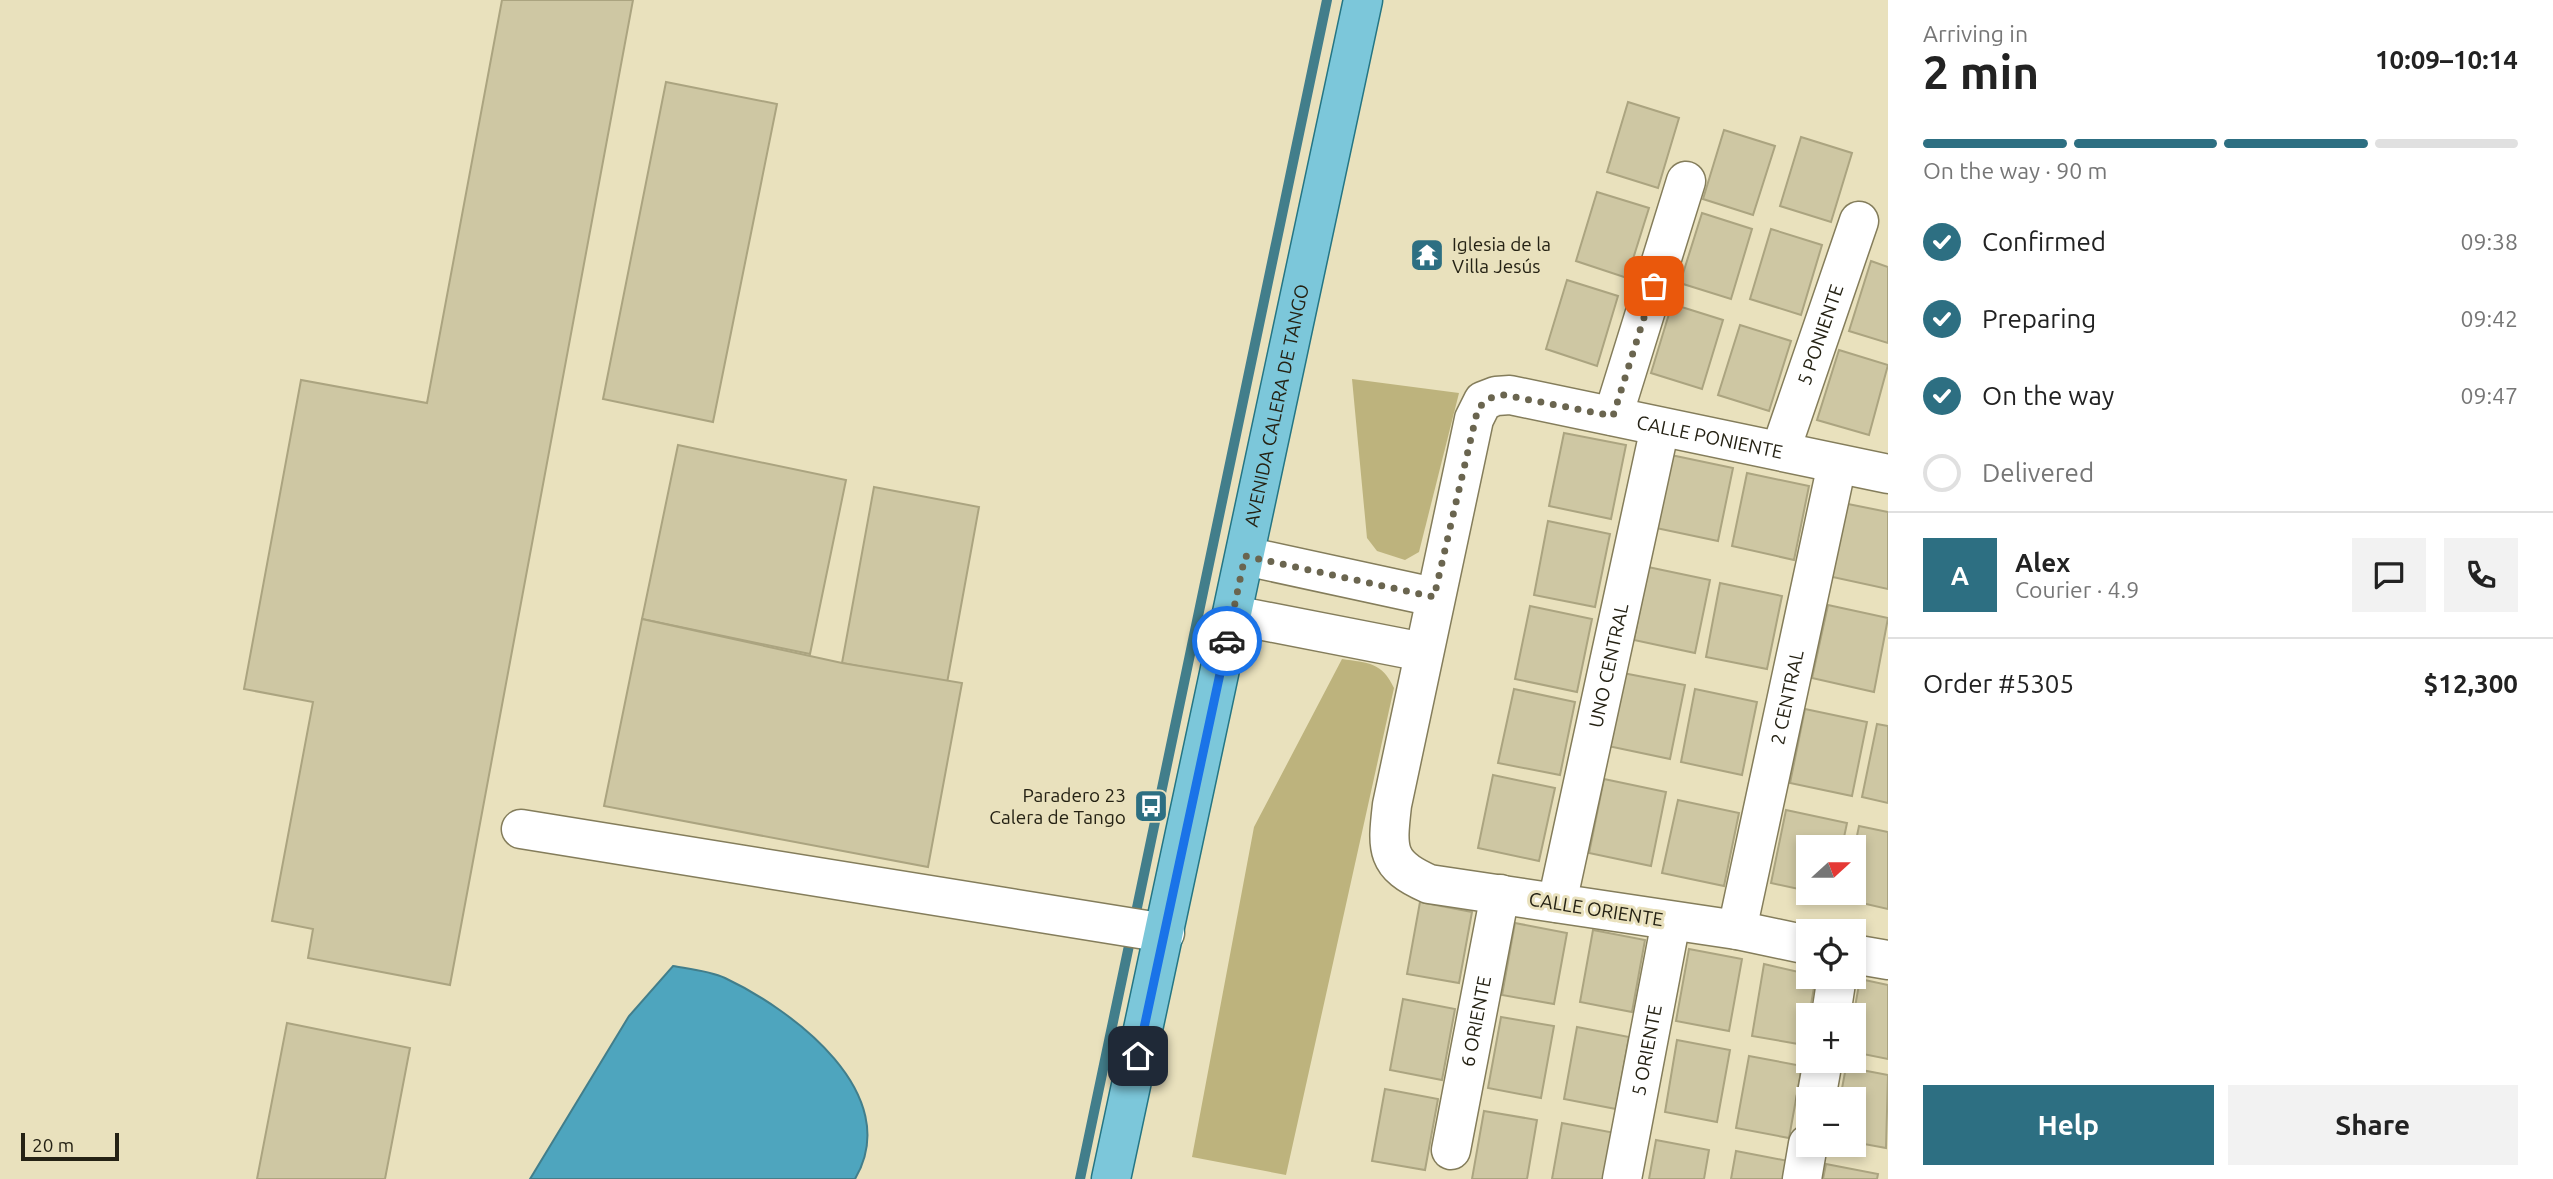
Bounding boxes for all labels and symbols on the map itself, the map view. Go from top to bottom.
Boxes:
place label: Iglesia de la Villa Jesús [1452,233,1551,277]
temple icon: Iglesia de la Villa Jesús [1408,236,1446,274]
pin [1624,256,1684,316]
street label: 5 PONIENTE [1793,281,1848,388]
street label: AVENIDA CALERA DE TANGO [1240,282,1313,529]
street label: CALLE PONIENTE [1635,411,1785,463]
street label: UNO CENTRAL [1584,601,1633,730]
courier [1192,606,1262,676]
street label: 2 CENTRAL [1766,648,1808,747]
place label: Paradero 23 Calera de Tango [989,784,1126,828]
bus stop icon: Paradero 23 Calera de Tango [1132,787,1170,825]
north arrow [1796,835,1866,905]
street label: CALLE ORIENTE [1527,888,1665,930]
street label: 6 ORIENTE [1456,974,1495,1069]
street label: 5 ORIENTE [1627,1003,1666,1098]
pin [1108,1026,1168,1086]
scale bar [21,1130,119,1162]

